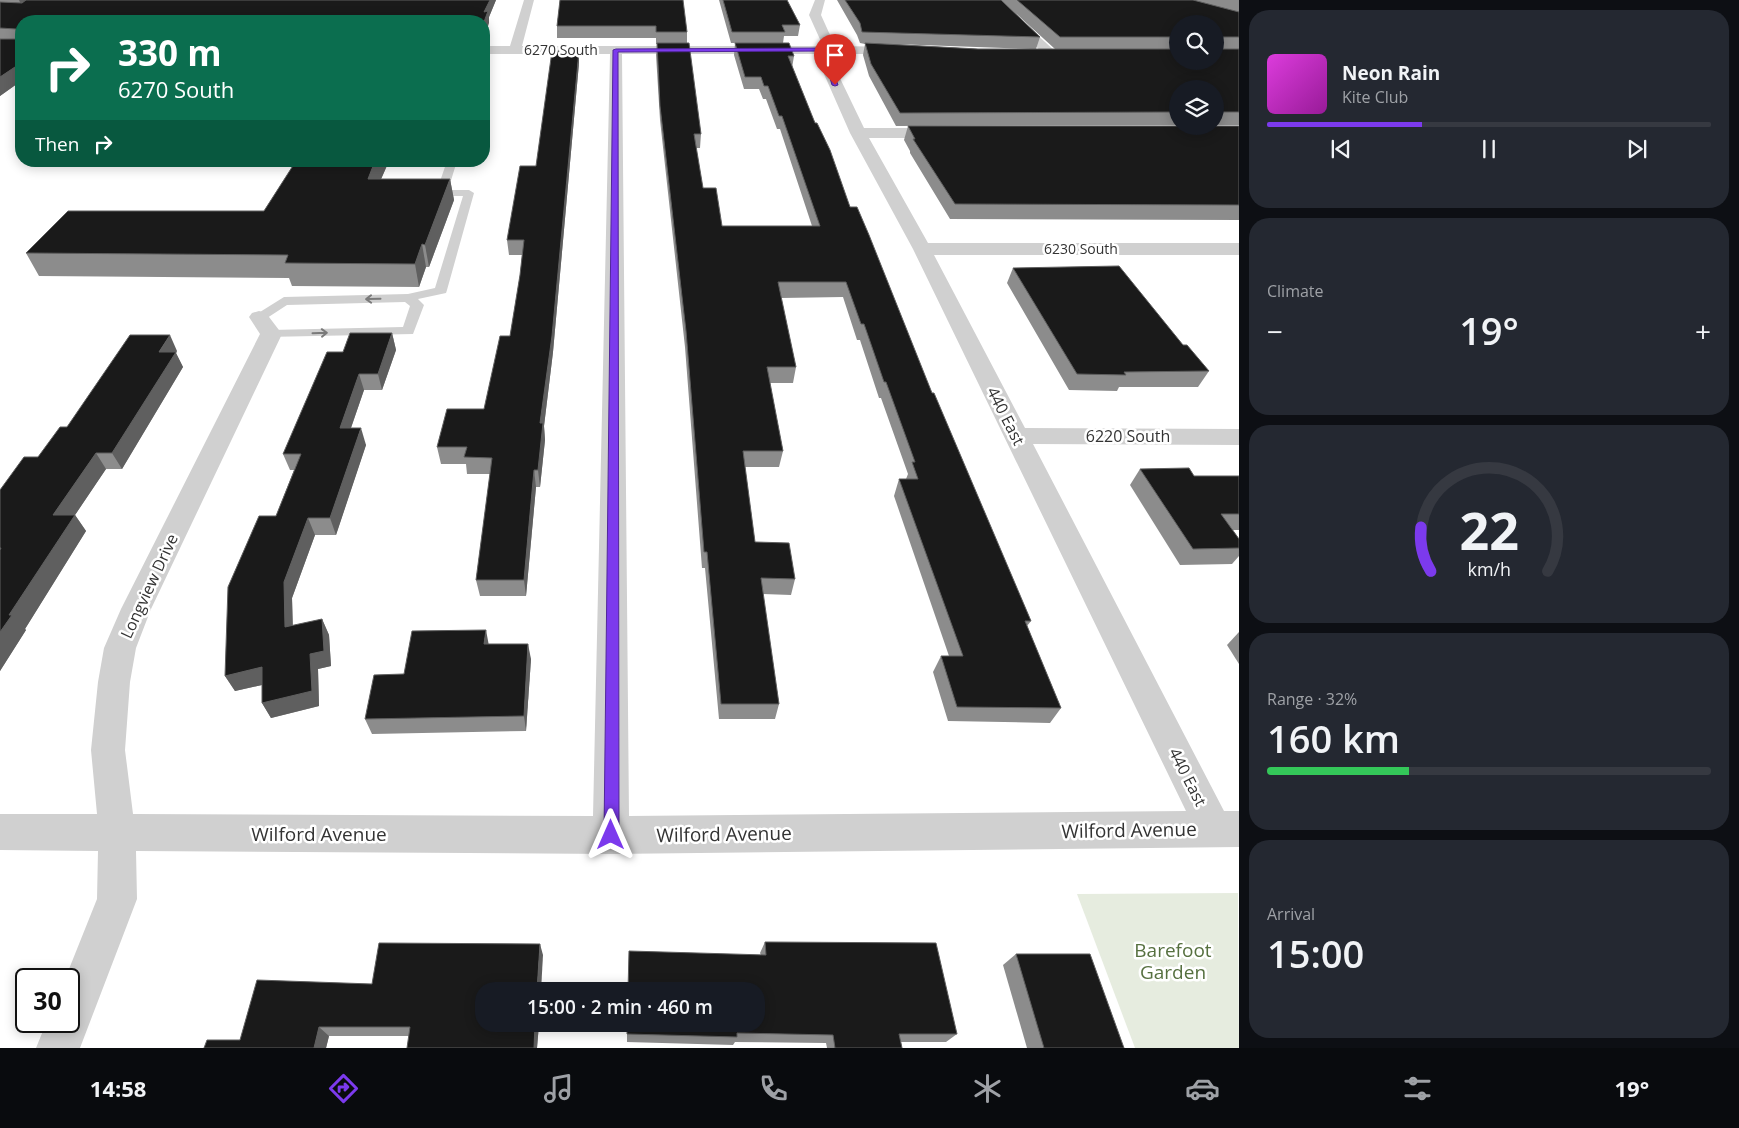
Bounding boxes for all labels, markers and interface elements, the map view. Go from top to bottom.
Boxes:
map controls [1169,15,1224,135]
button: search [1169,15,1224,70]
text: 330 m [118,29,222,76]
pin [814,34,856,85]
icon: right [35,35,100,100]
street label: 6270 South [524,40,598,59]
icon: arrive [821,41,849,69]
text: Neon Rain [1342,60,1440,86]
text: 6270 South [118,74,234,104]
button: layers [1169,80,1224,135]
text: Kite Club [1342,86,1408,108]
icon: right [89,130,117,158]
text: Then [35,131,79,157]
icon: previous [1327,135,1355,163]
icon: pause [1475,135,1503,163]
icon: next [1623,135,1651,163]
street label: 6230 South [1044,239,1118,258]
text: Climate [1267,280,1324,302]
one-way arrow [365,294,382,304]
text: 19° [1459,304,1519,356]
text: − [1267,312,1283,350]
text: + [1695,312,1711,350]
one-way arrow [311,328,327,338]
street label: 440 East [982,383,1030,449]
street label: 6220 South [1086,425,1170,447]
text: 22 [1459,494,1519,565]
street label: Longview Drive [115,530,183,642]
text: km/h [1467,557,1511,581]
text: Range · 32% [1267,688,1357,710]
text: 160 km [1267,712,1400,764]
street label: 440 East [1164,744,1212,810]
position arrow [584,808,636,860]
street label: Wilford Avenue [1061,816,1197,844]
street label: Wilford Avenue [656,820,792,848]
street label: Wilford Avenue [251,821,387,847]
text: Arrival [1267,903,1315,925]
text: 15:00 [1267,927,1364,979]
park label: Barefoot Garden [1134,937,1212,985]
speed limit sign: 30 [15,968,80,1033]
text: 15:00 · 2 min · 460 m [527,994,713,1020]
icon: directions [326,1071,361,1106]
icon: music [541,1071,576,1106]
icon: phone [756,1071,791,1106]
icon: climate [970,1071,1005,1106]
icon: car [1185,1071,1220,1106]
icon: filters [1400,1071,1435,1106]
text: 14:58 [90,1073,146,1103]
text: 19° [1614,1073,1649,1103]

